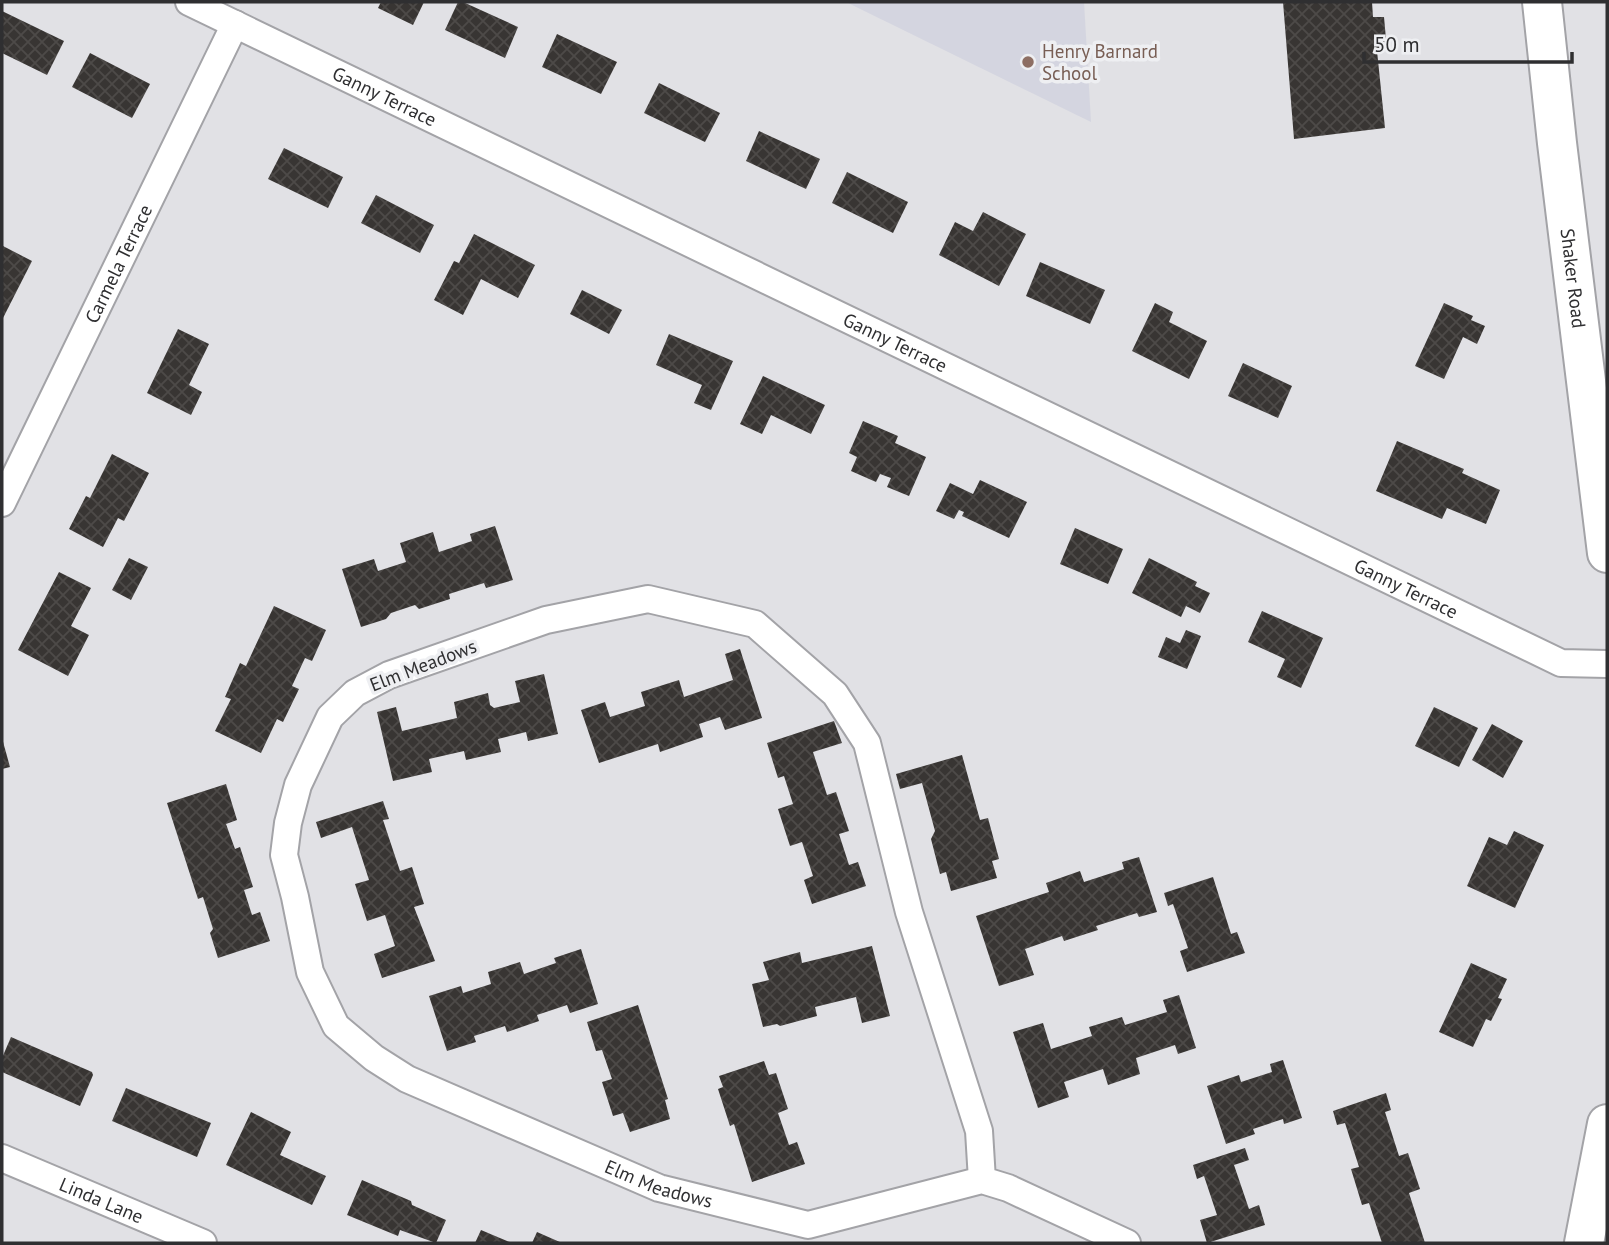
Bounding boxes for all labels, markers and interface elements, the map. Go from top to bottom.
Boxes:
scale bar [1364,21,1572,65]
text: 50 m [1374,31,1420,58]
place label: Henry Barnard School [1042,39,1158,85]
marker: Henry Barnard School [1020,54,1036,70]
street label: Ganny Terrace [329,61,440,131]
street label: Carmela Terrace [79,201,157,327]
street label: Shaker Road [1556,227,1591,329]
street label: Ganny Terrace [839,307,951,378]
street label: Ganny Terrace [1350,553,1462,624]
street label: Elm Meadows [366,634,480,696]
street label: Elm Meadows [601,1154,715,1213]
street label: Linda Lane [56,1172,147,1228]

